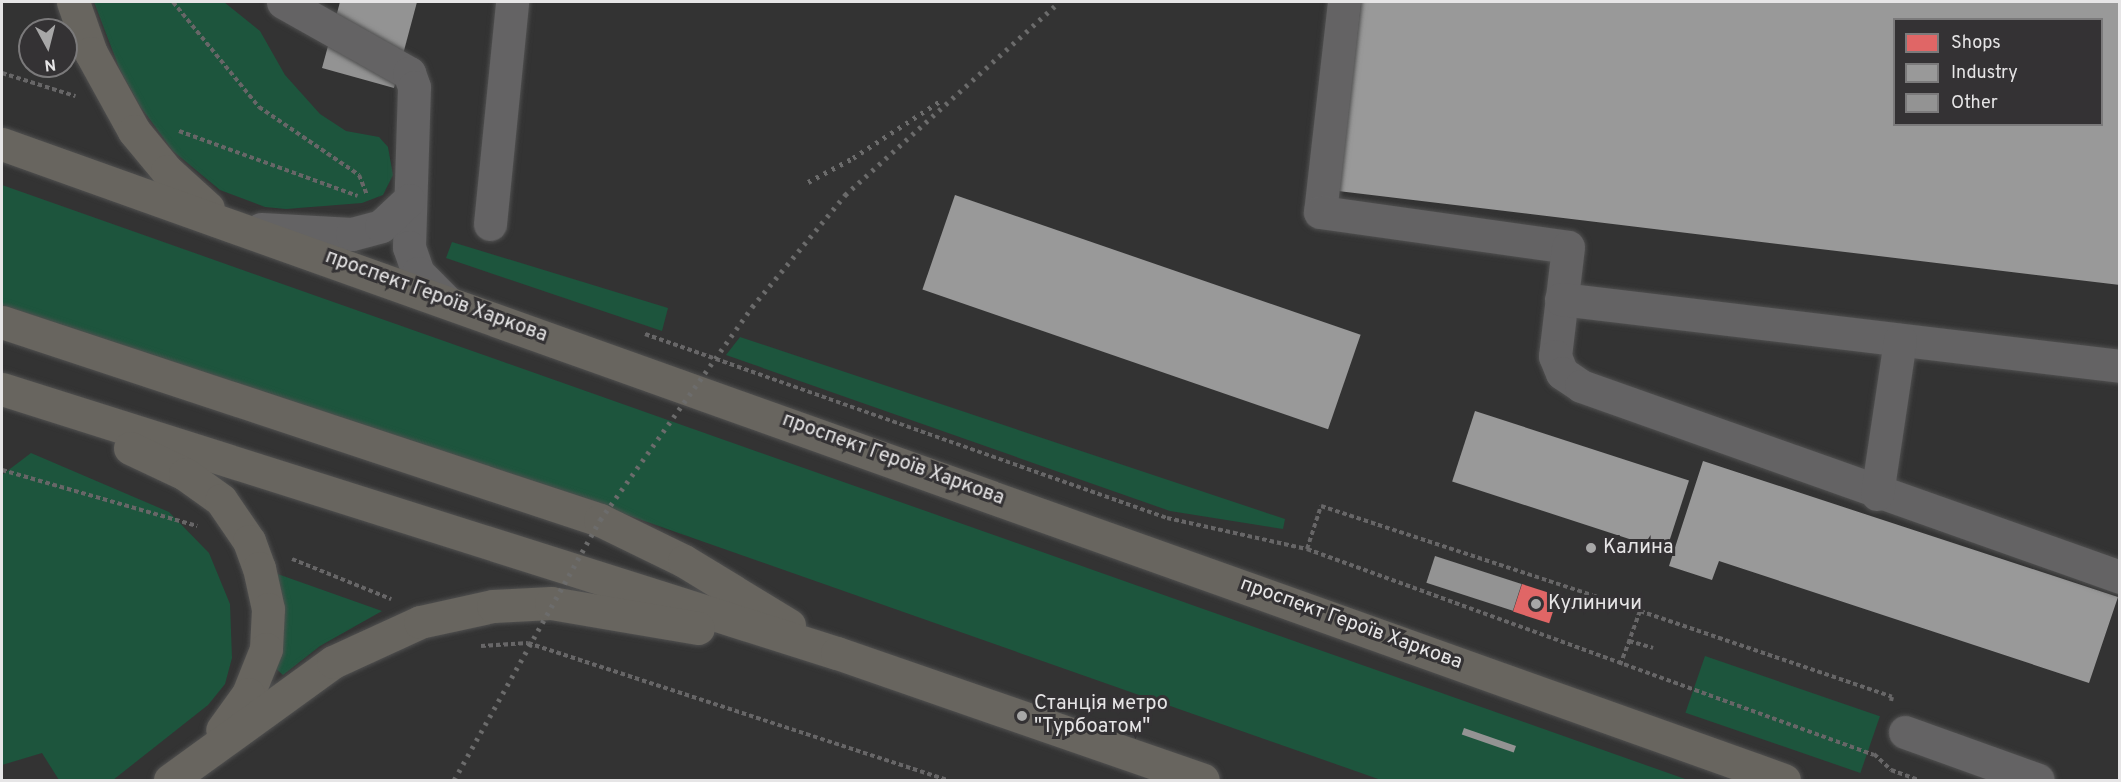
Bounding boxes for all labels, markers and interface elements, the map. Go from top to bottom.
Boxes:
north arrow [18,18,78,78]
legend [1893,18,2103,126]
text: Shops [1951,32,2001,55]
text: N [43,53,57,75]
text: Industry [1951,62,2018,85]
text: Other [1951,92,1998,115]
street label: проспект Героїв Харкова [322,246,550,348]
street label: проспект Героїв Харкова [779,409,1007,511]
place label: Калина [1603,536,1673,560]
marker: Калина [1584,541,1598,555]
street label: проспект Героїв Харкова [1237,573,1465,675]
place label: Кулиничи [1548,592,1642,616]
marker: Кулиничи [1529,597,1543,611]
place label: Станція метро "Турбоатом" [1034,692,1168,739]
marker: Станція метро "Турбоатом" [1015,709,1029,723]

